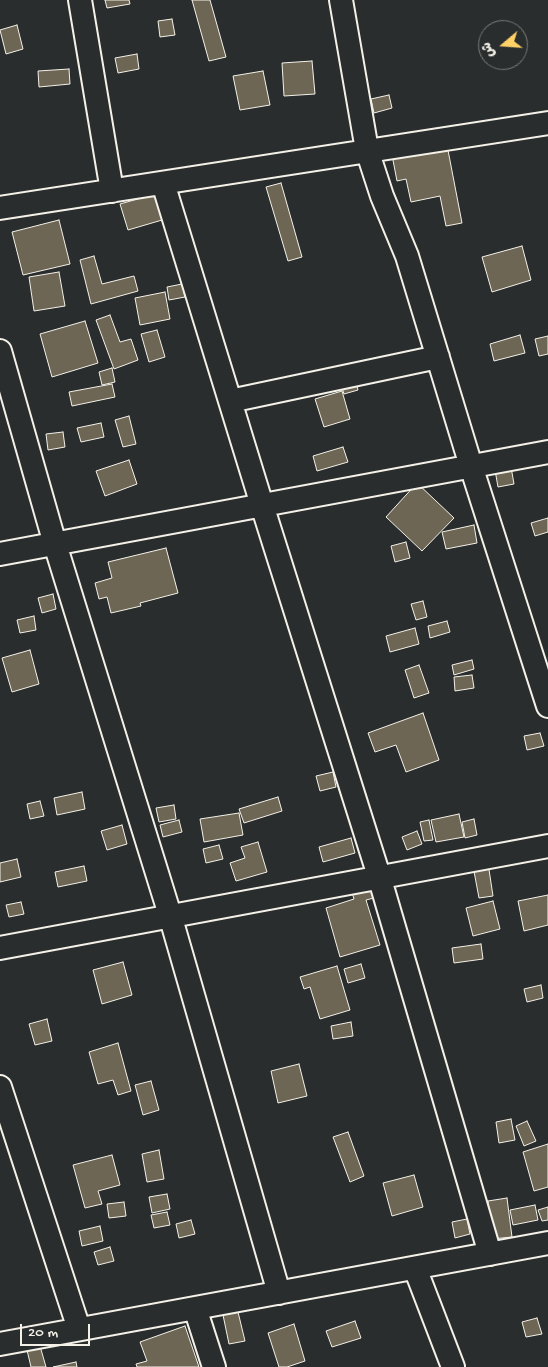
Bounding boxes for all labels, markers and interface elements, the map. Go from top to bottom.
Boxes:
north arrow [478,20,528,70]
text: ش [479,40,500,59]
scale bar [22,1314,92,1346]
text: 20 m [28,1324,58,1342]

